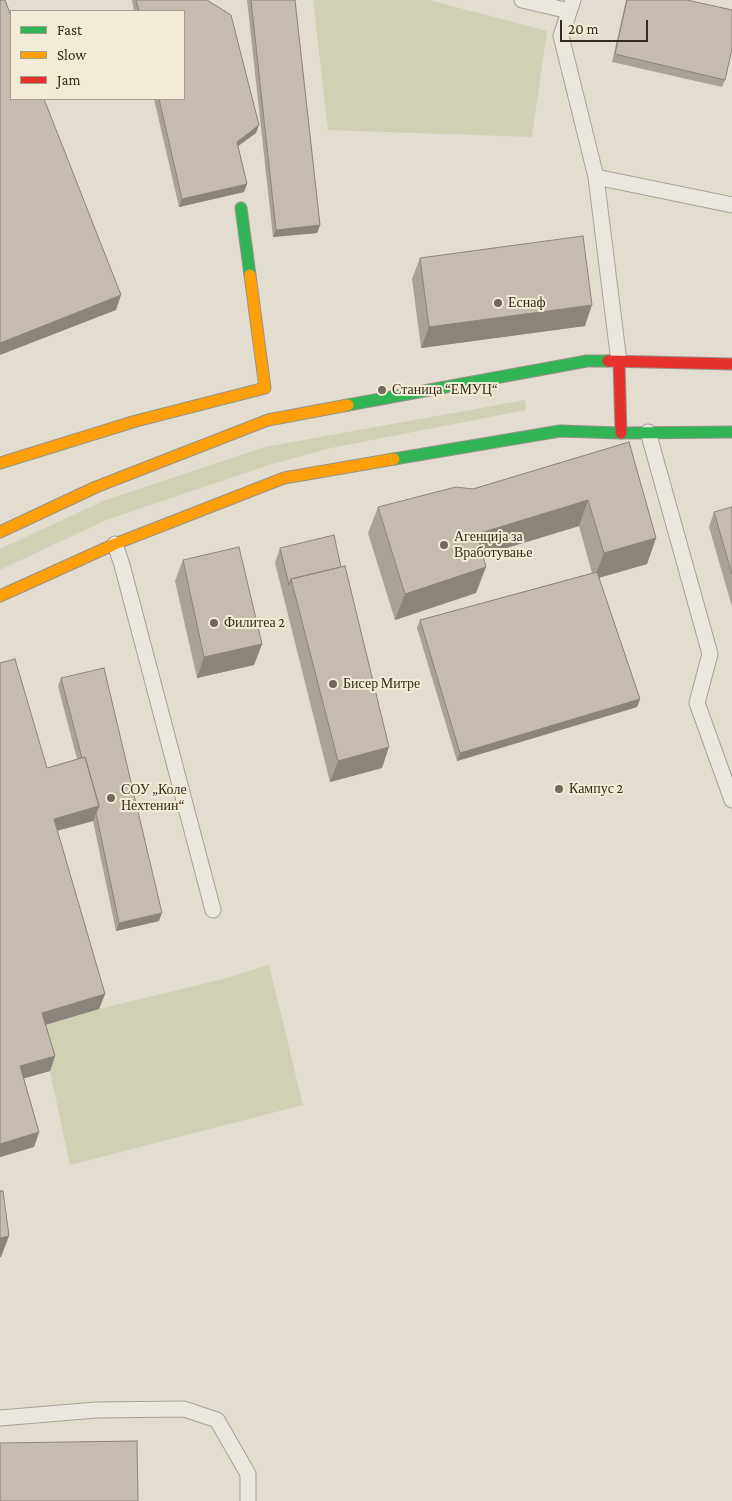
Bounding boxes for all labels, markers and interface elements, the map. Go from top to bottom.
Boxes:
legend [10,10,185,100]
scale bar [562,10,650,42]
text: 20 m [568,21,599,37]
text: Fast [57,22,82,38]
text: Slow [57,47,86,63]
text: Jam [57,72,80,88]
place label: Еснаф [508,295,546,311]
marker: Еснаф [492,297,504,309]
place label: Станица “ЕМУЦ“ [392,382,498,398]
marker: Станица “ЕМУЦ“ [376,384,388,396]
place label: Агенција за Вработување [454,529,532,562]
marker: Агенција за Вработување [438,539,450,551]
place label: Филитеа 2 [224,615,285,631]
marker: Филитеа 2 [208,617,220,629]
place label: Бисер Митре [343,676,420,692]
marker: Бисер Митре [327,678,339,690]
place label: Кампус 2 [569,781,623,797]
place label: СОУ „Коле Нехтенин“ [121,782,187,814]
marker: Кампус 2 [553,783,565,795]
marker: СОУ „Коле Нехтенин“ [105,792,117,804]

